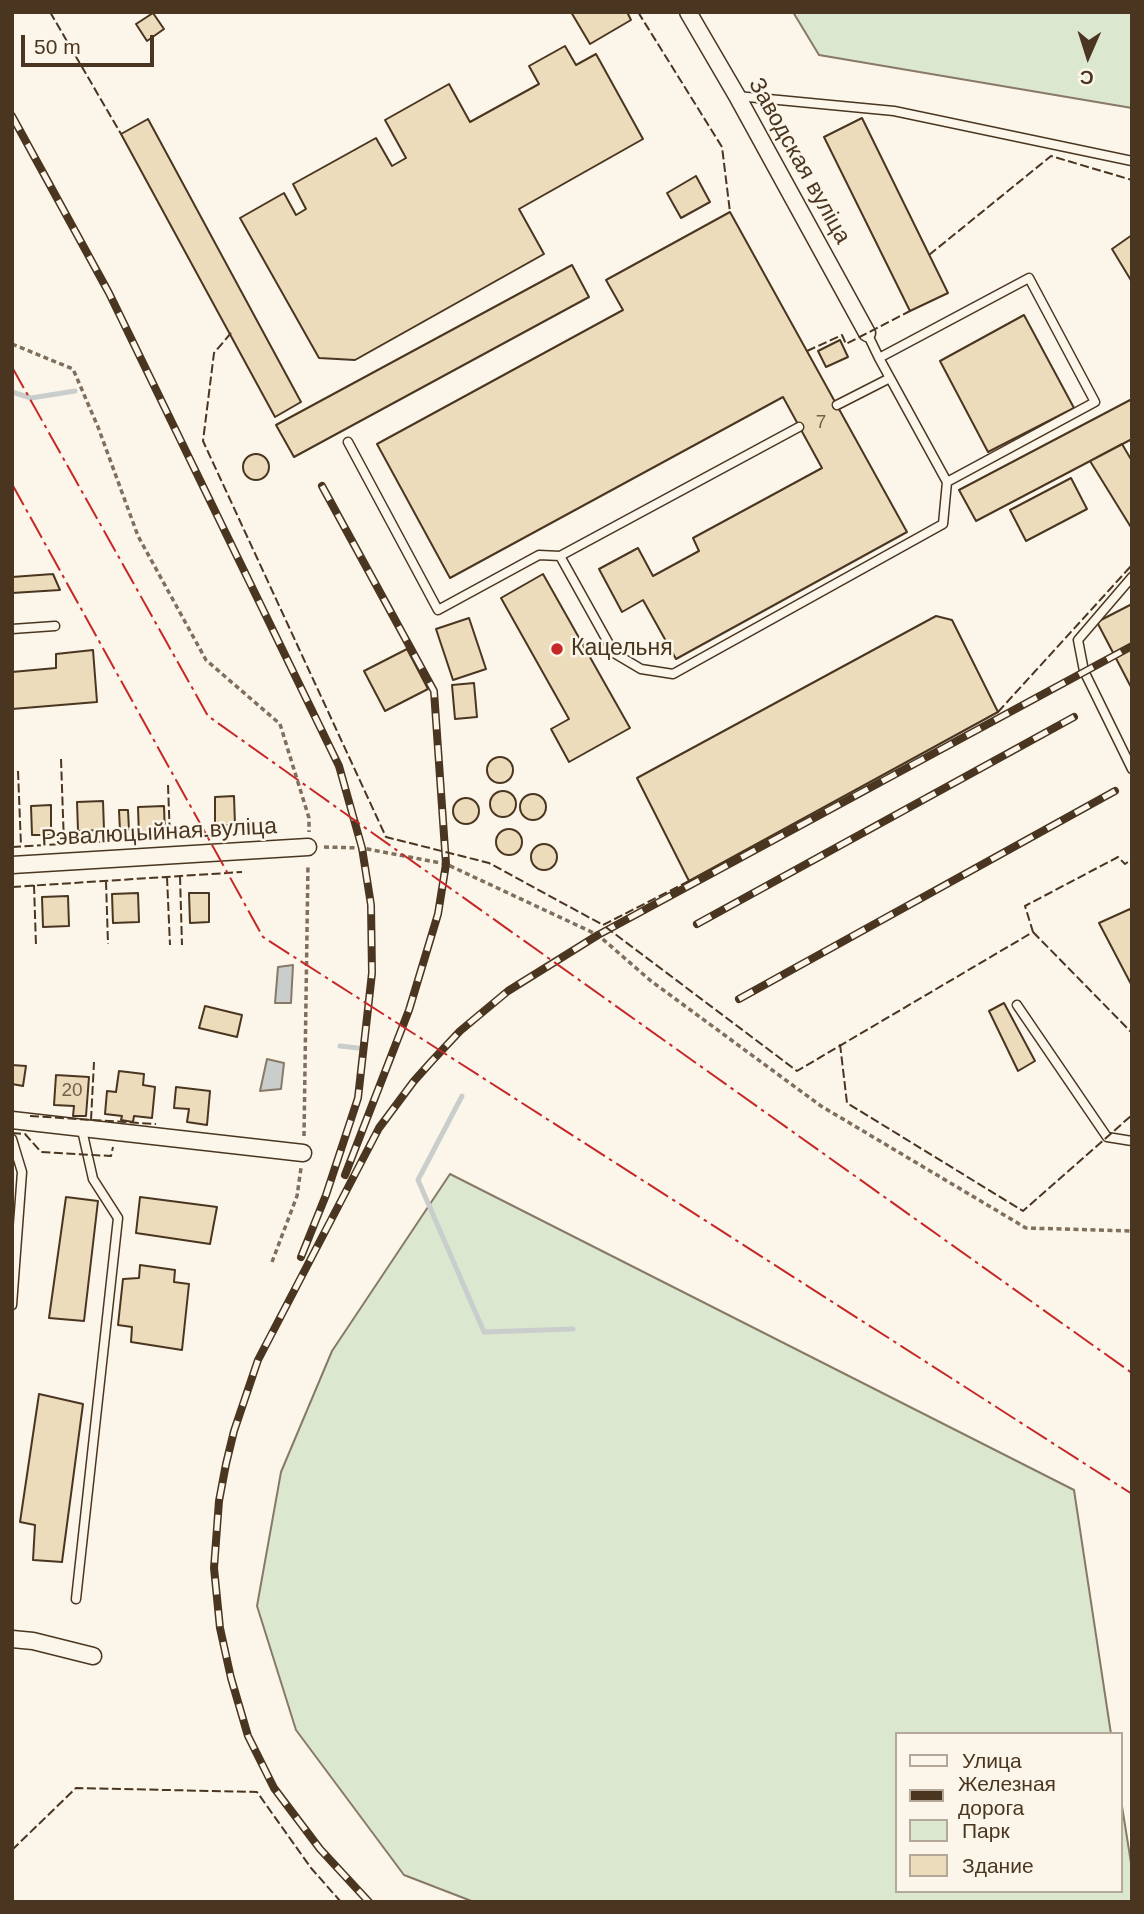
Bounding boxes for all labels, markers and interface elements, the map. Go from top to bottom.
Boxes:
scale bar [24,21,158,65]
north arrow [1053,21,1123,91]
text: 50 m [34,35,81,58]
text: С [1079,67,1094,88]
street label: Заводская вуліца [742,73,856,249]
house number: 7 [816,412,826,434]
place label: Кацельня [571,635,673,663]
marker: Кацельня [549,641,565,657]
street label: Рэвалюцыйная вуліца [40,813,278,853]
house number: 20 [61,1080,83,1102]
legend [895,1732,1123,1893]
text: Улица [962,1749,1022,1772]
text: Железная дорога [958,1772,1056,1819]
text: Парк [962,1819,1010,1842]
text: Здание [962,1854,1034,1877]

